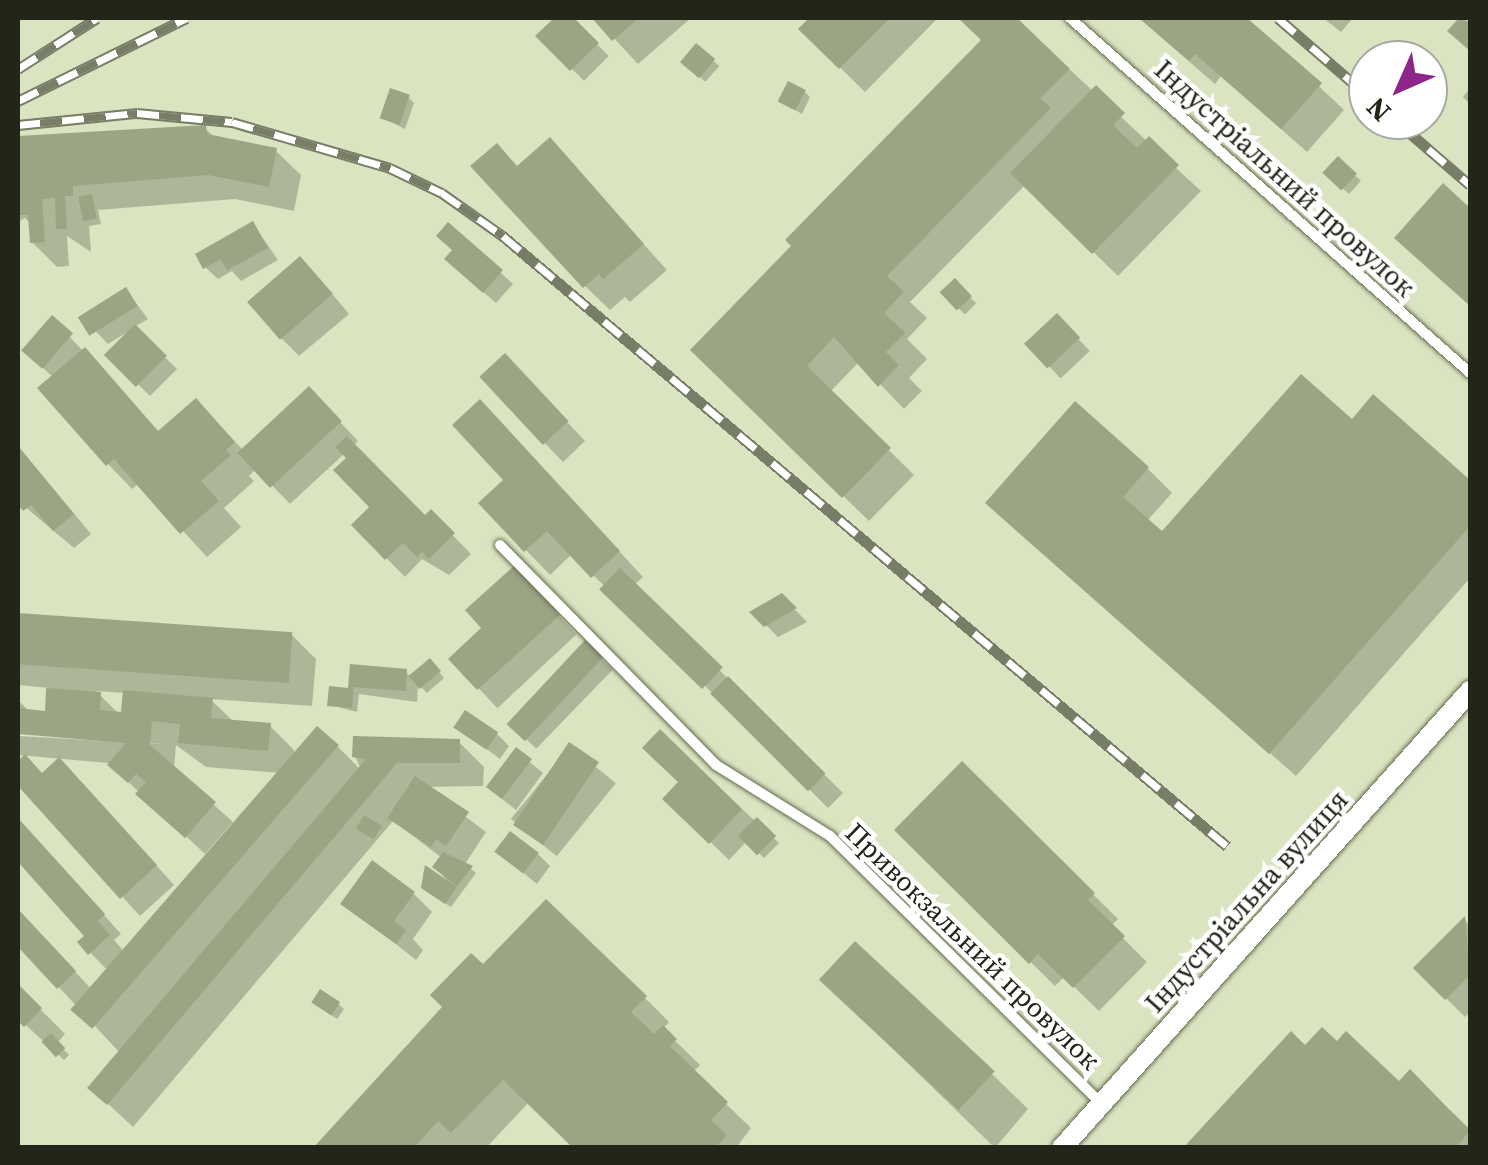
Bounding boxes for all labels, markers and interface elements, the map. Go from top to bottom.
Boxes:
north arrow [1348,40,1448,140]
street label: Індустріальний провулок [1148,52,1422,304]
text: N [1358,89,1399,130]
street label: Індустріальна вулиця [1137,783,1355,1019]
street label: Привокзальний провулок [839,816,1107,1076]

